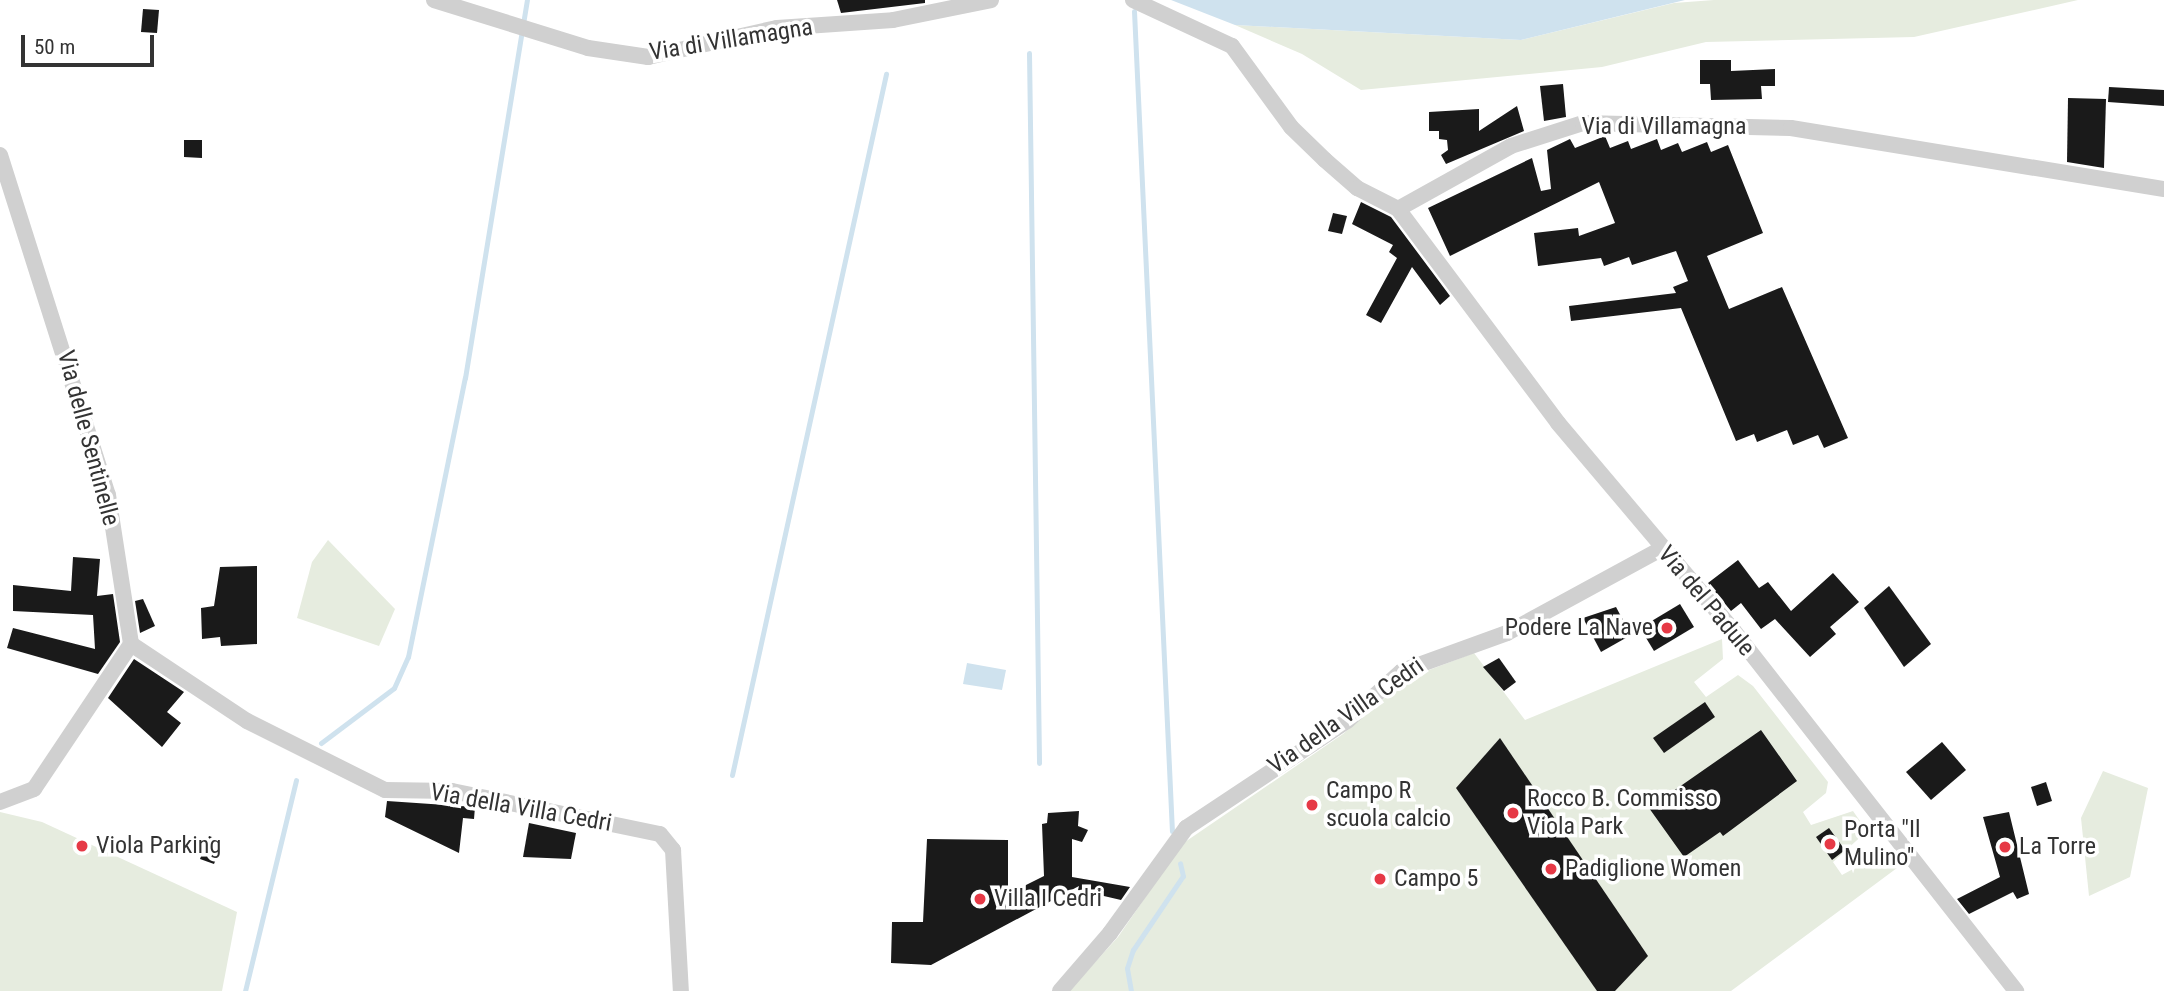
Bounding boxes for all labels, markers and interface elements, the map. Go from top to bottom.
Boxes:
street label: Via di Villamagna [647,13,815,67]
scale bar [24,21,158,65]
text: 50 m [34,35,75,59]
street label: Via di Villamagna [1582,113,1746,141]
street label: Via delle Sentinelle [51,347,125,529]
street label: Via del Padule [1652,540,1760,662]
place label: Podere La Nave [1505,614,1653,642]
marker: Podere La Nave [1659,620,1675,636]
street label: Via della Villa Cedri [1263,652,1429,780]
place label: Campo R scuola calcio [1326,777,1451,833]
street label: Via della Villa Cedri [428,778,614,838]
place label: Rocco B. Commisso Viola Park [1527,785,1718,841]
marker: Campo R scuola calcio [1304,797,1320,813]
marker: Rocco B. Commisso Viola Park [1505,805,1521,821]
place label: Porta "Il Mulino" [1844,816,1920,872]
place label: Viola Parking [96,832,221,860]
place label: La Torre [2019,833,2096,861]
marker: Porta "Il Mulino" [1822,836,1838,852]
marker: Viola Parking [74,838,90,854]
marker: La Torre [1997,839,2013,855]
place label: Padiglione Women [1565,855,1741,883]
marker: Padiglione Women [1543,861,1559,877]
place label: Campo 5 [1394,865,1478,893]
marker: Campo 5 [1372,871,1388,887]
place label: Villa I Cedri [994,885,1102,913]
marker: Villa I Cedri [972,891,988,907]

